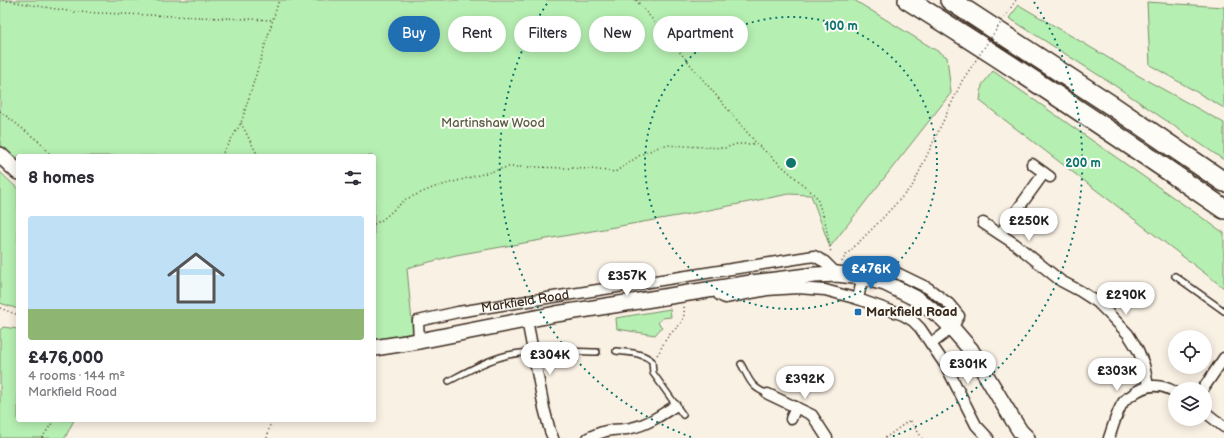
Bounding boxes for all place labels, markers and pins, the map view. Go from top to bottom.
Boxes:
centre of rings [784,156,798,170]
pin: £250K [1001,208,1057,242]
pin: £476K [843,256,899,290]
pin: £357K [599,263,655,297]
pin: £290K [1098,282,1154,316]
place label: Markfield Road [866,304,957,320]
marker: Markfield Road [853,307,863,317]
pin: £304K [522,342,578,376]
pin: £301K [940,351,996,385]
pin: £303K [1089,358,1145,392]
pin: £392K [777,366,833,400]

